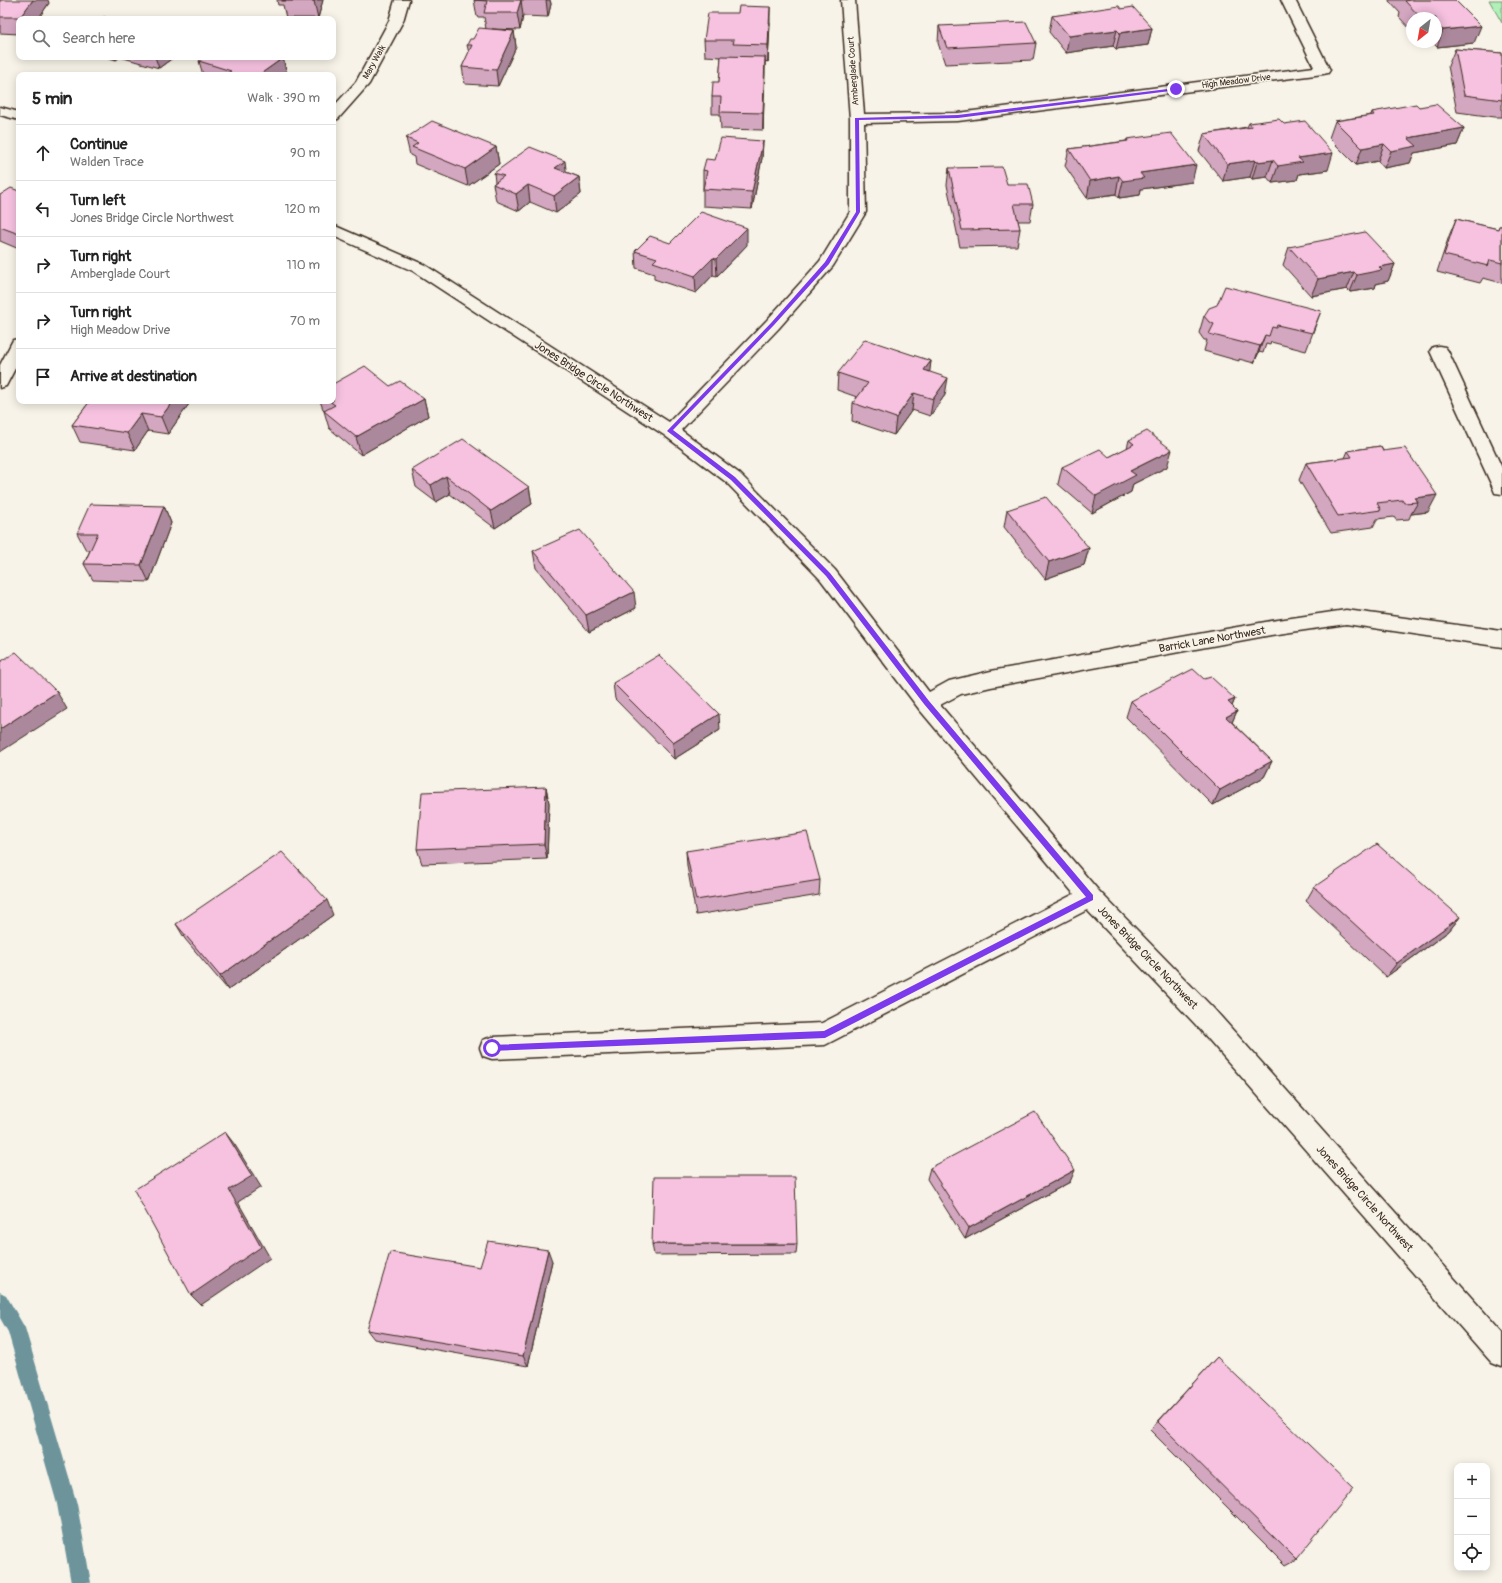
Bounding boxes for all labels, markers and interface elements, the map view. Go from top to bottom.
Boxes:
north arrow [1406,12,1442,48]
search box [16,16,336,60]
icon: search [30,27,52,49]
text: Search here [62,29,135,48]
street label: Amberglade Court [846,36,861,106]
street label: Mary Walk [361,43,388,81]
street label: High Meadow Drive [1201,72,1272,91]
route end [1167,80,1185,98]
text: 5 min [32,88,72,109]
text: Walk · 390 m [247,90,320,106]
text: Continue [70,135,128,154]
icon: ahead [32,142,54,164]
text: 90 m [290,145,320,161]
text: Walden Trace [70,154,144,170]
text: Turn left [70,191,126,210]
icon: left [32,198,54,220]
text: 120 m [284,201,320,217]
text: Jones Bridge Circle Northwest [70,210,234,226]
text: Turn right [70,247,131,266]
icon: right [32,254,54,276]
text: 110 m [287,257,320,273]
text: Amberglade Court [70,266,170,282]
text: Turn right [70,303,131,322]
icon: right [32,310,54,332]
text: 70 m [290,313,320,329]
text: High Meadow Drive [70,322,170,338]
street label: Jones Bridge Circle Northwest [532,338,656,425]
icon: arrive [32,366,54,388]
text: Arrive at destination [70,367,197,386]
street label: Barrick Lane Northwest [1158,624,1267,655]
street label: Jones Bridge Circle Northwest [1095,903,1201,1012]
route start [483,1039,501,1057]
street label: Jones Bridge Circle Northwest [1313,1143,1416,1255]
map controls [1454,1463,1490,1571]
button: + [1454,1463,1490,1499]
button: − [1454,1499,1490,1535]
button: locate [1454,1535,1490,1571]

